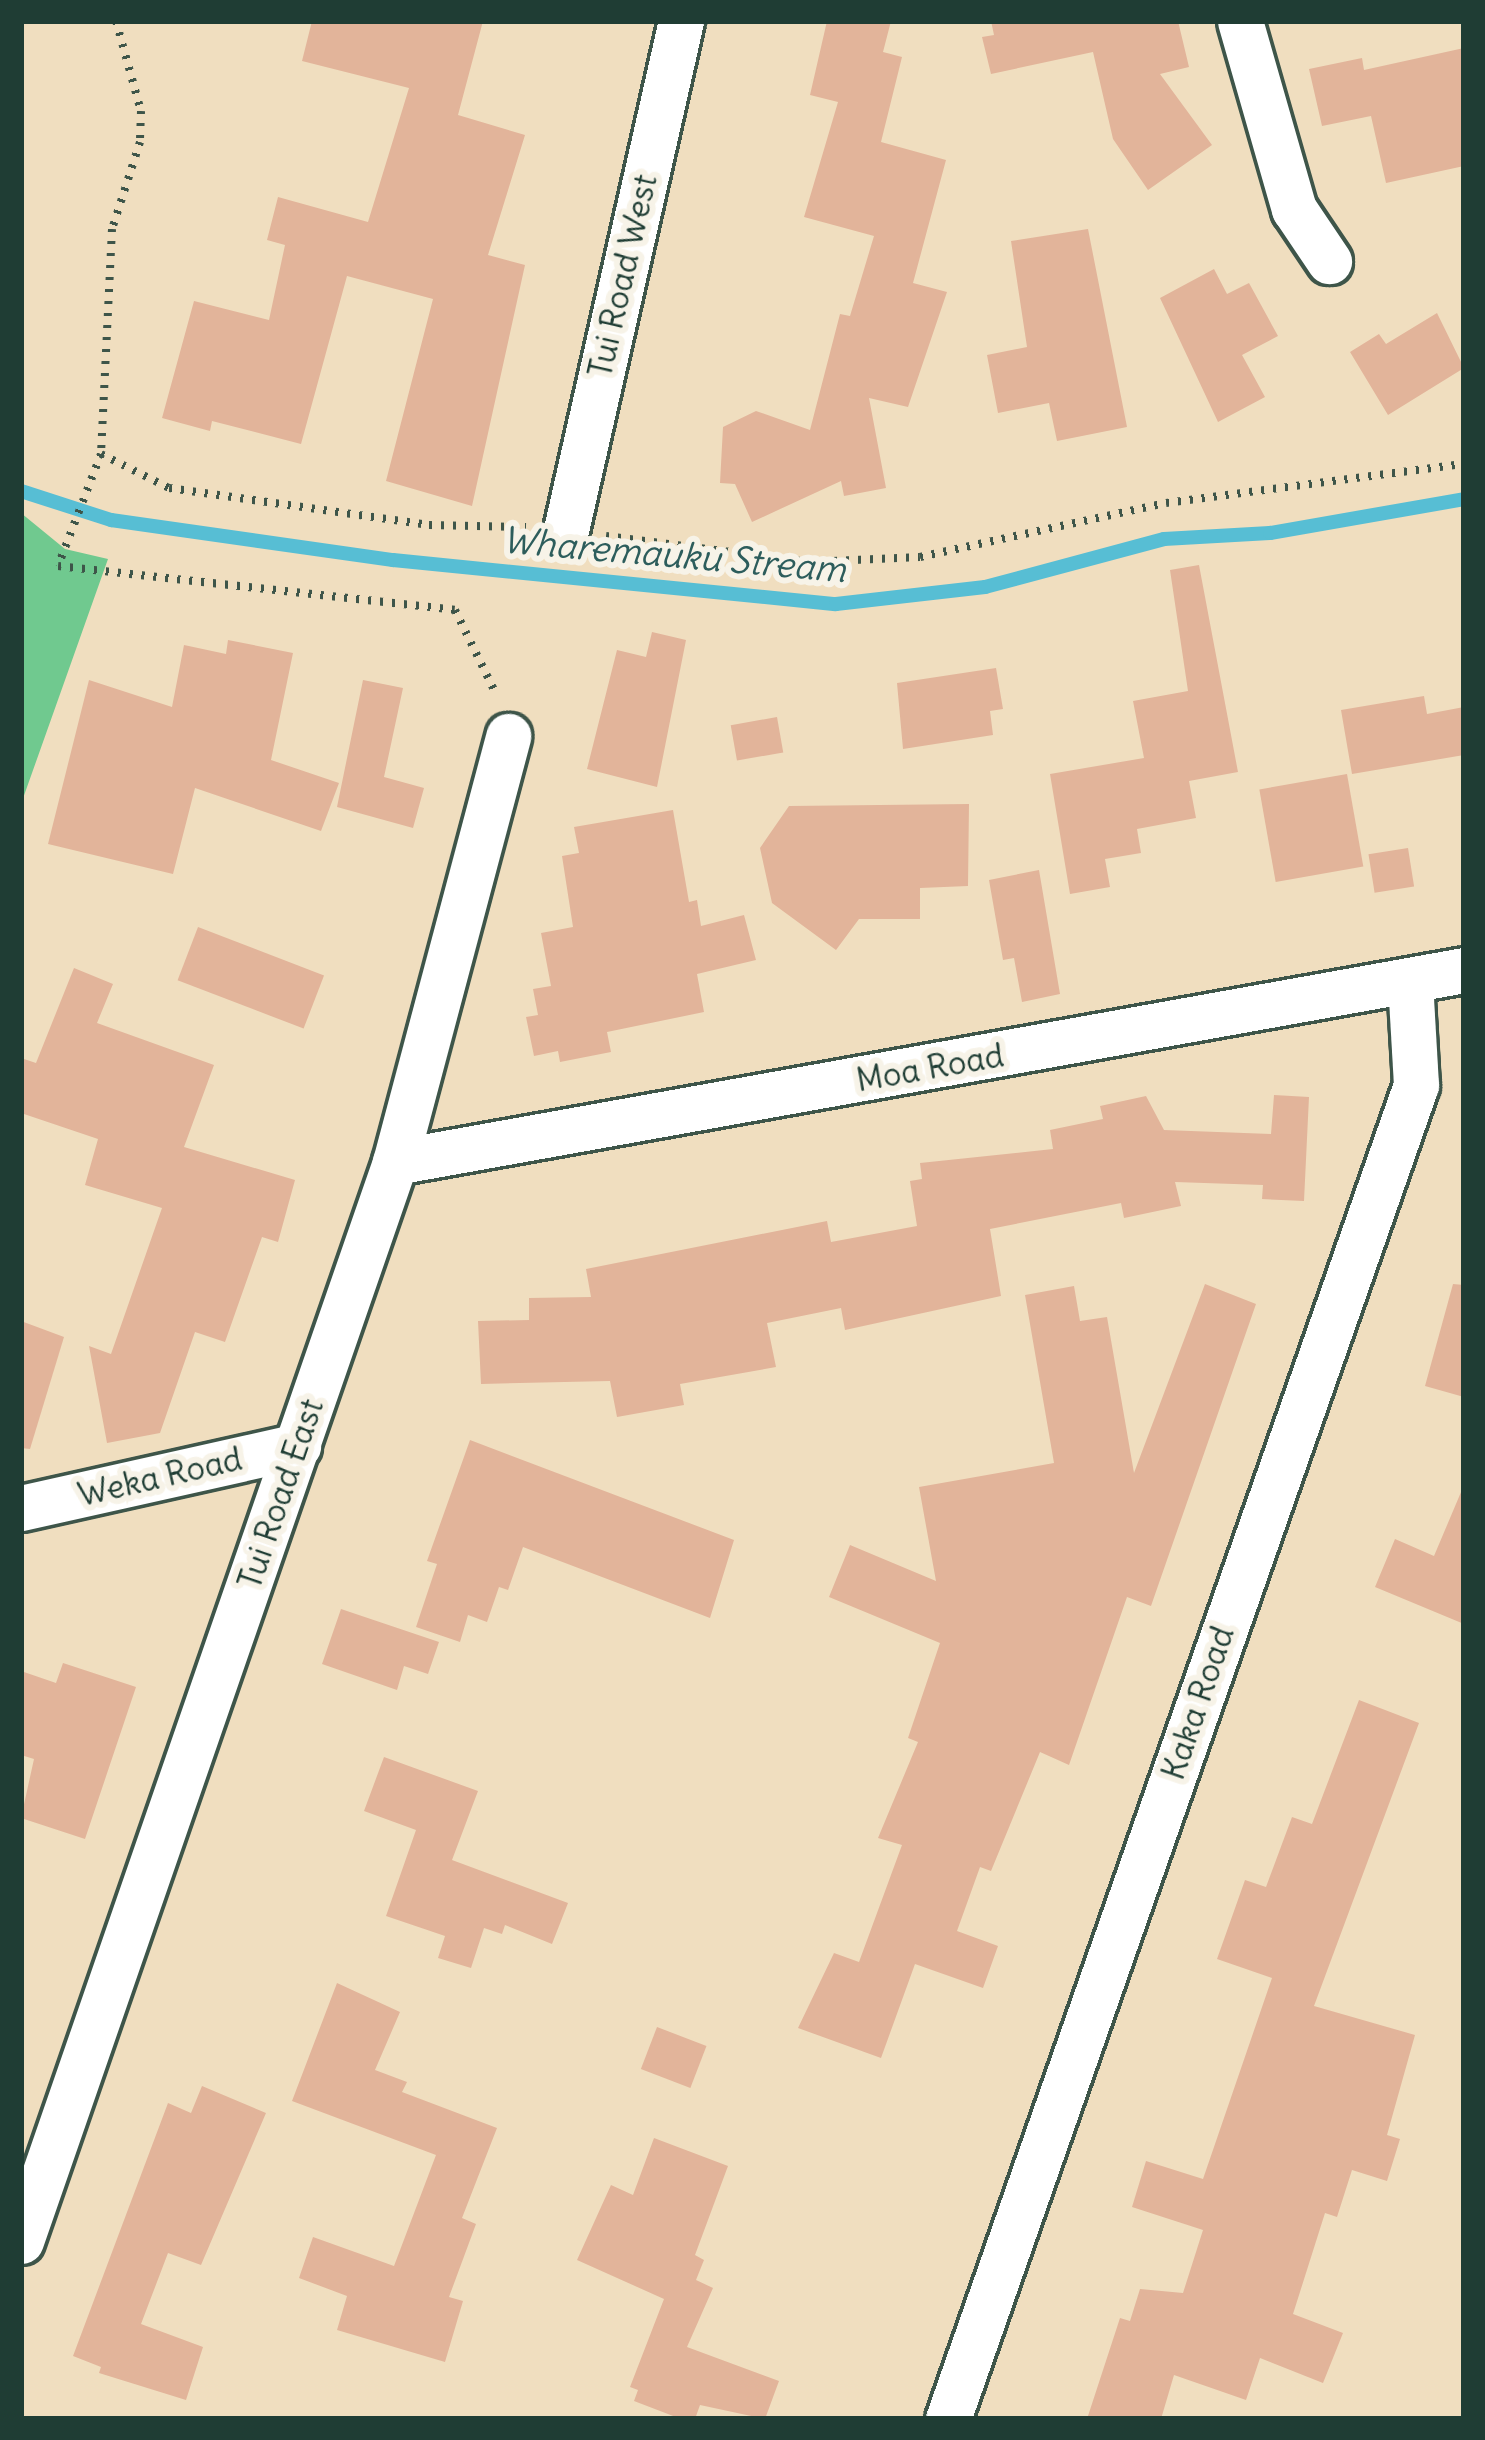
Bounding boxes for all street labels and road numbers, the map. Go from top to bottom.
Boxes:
street label: Tui Road West [580,171,666,381]
street label: Moa Road [853,1036,1007,1100]
street label: Tui Road East [230,1394,332,1594]
street label: Weka Road [74,1439,246,1515]
street label: Kaka Road [1153,1621,1243,1785]

